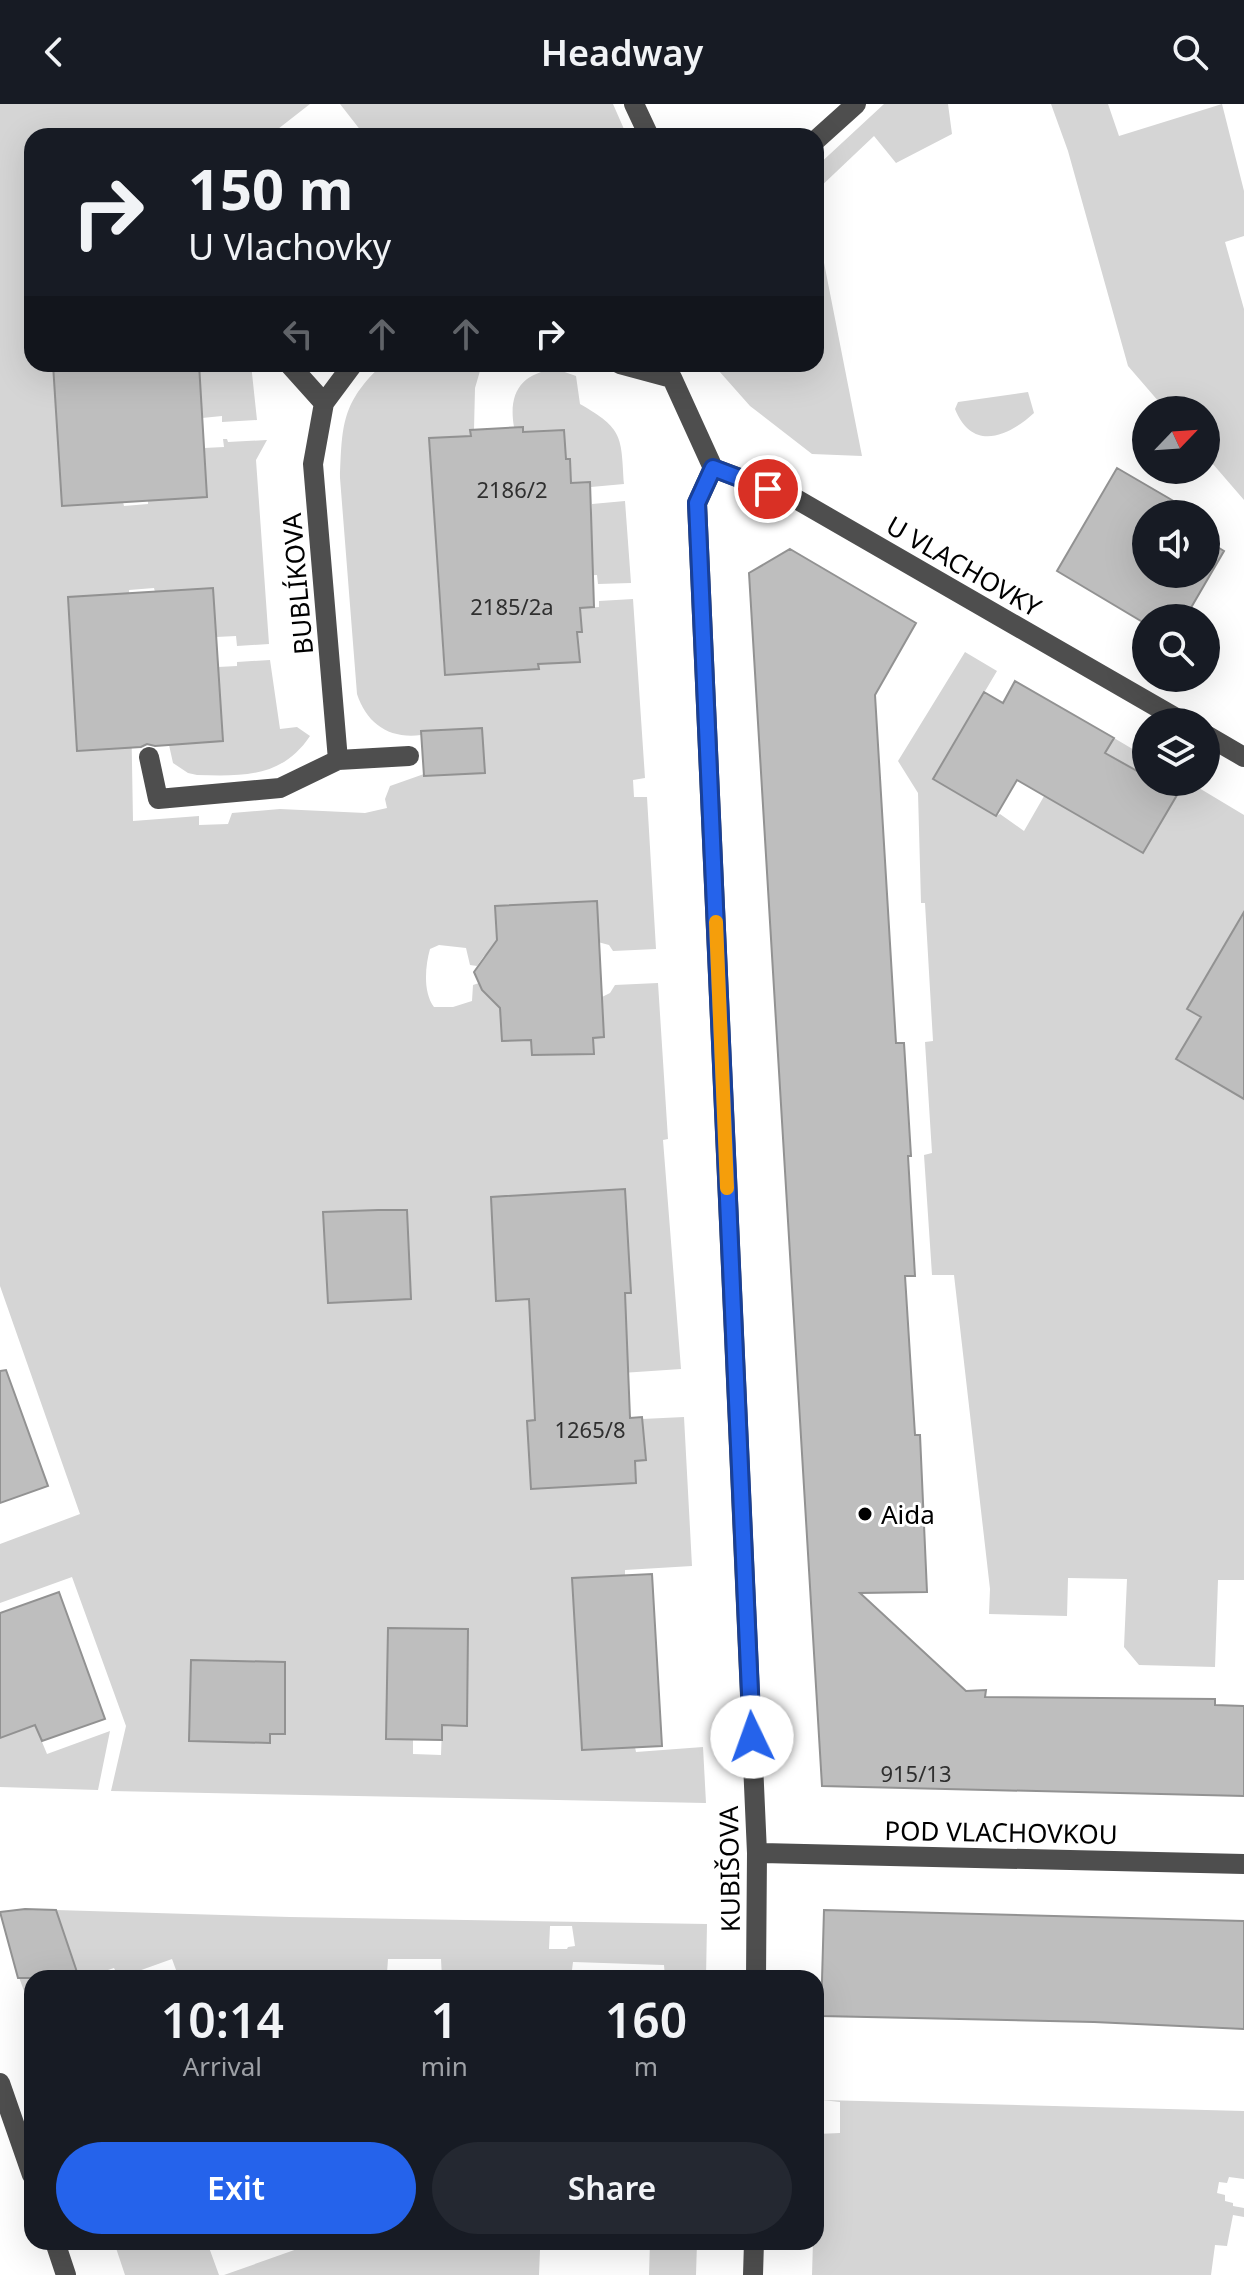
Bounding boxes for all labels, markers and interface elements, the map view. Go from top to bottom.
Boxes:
text: Headway [541,28,703,77]
icon: back [32,30,76,74]
icon: search [1168,30,1212,74]
text: 150 m [188,150,353,226]
icon: right [56,160,160,264]
text: U Vlachovky [188,222,391,271]
icon: left [276,312,320,356]
icon: ahead [360,312,404,356]
icon: ahead [444,312,488,356]
icon: right [528,312,572,356]
north arrow [1132,396,1220,484]
map controls [1132,396,1220,796]
pin [734,455,802,523]
icon: arrive [746,467,790,511]
house number: 2186/2 [476,474,548,504]
button: sound [1132,500,1220,588]
street label: U VLACHOVKY [880,507,1048,625]
street label: BUBLÍKOVA [273,511,321,656]
house number: 2185/2a [470,591,554,621]
button: search [1132,604,1220,692]
button: layers [1132,708,1220,796]
house number: 1265/8 [554,1414,626,1444]
place label: Aida [881,1496,935,1532]
marker: Aida [856,1505,874,1523]
position arrow [710,1695,794,1779]
house number: 915/13 [880,1758,952,1788]
street label: KUBIŠOVA [710,1805,748,1932]
street label: POD VLACHOVKOU [884,1812,1118,1852]
text: 10:14 [161,1987,284,2052]
text: 1 [431,1987,458,2052]
text: 160 [605,1987,687,2052]
text: Arrival [183,2048,262,2084]
text: min [421,2048,468,2084]
text: m [634,2048,658,2084]
button: Exit [56,2142,416,2234]
button: Share [432,2142,792,2234]

